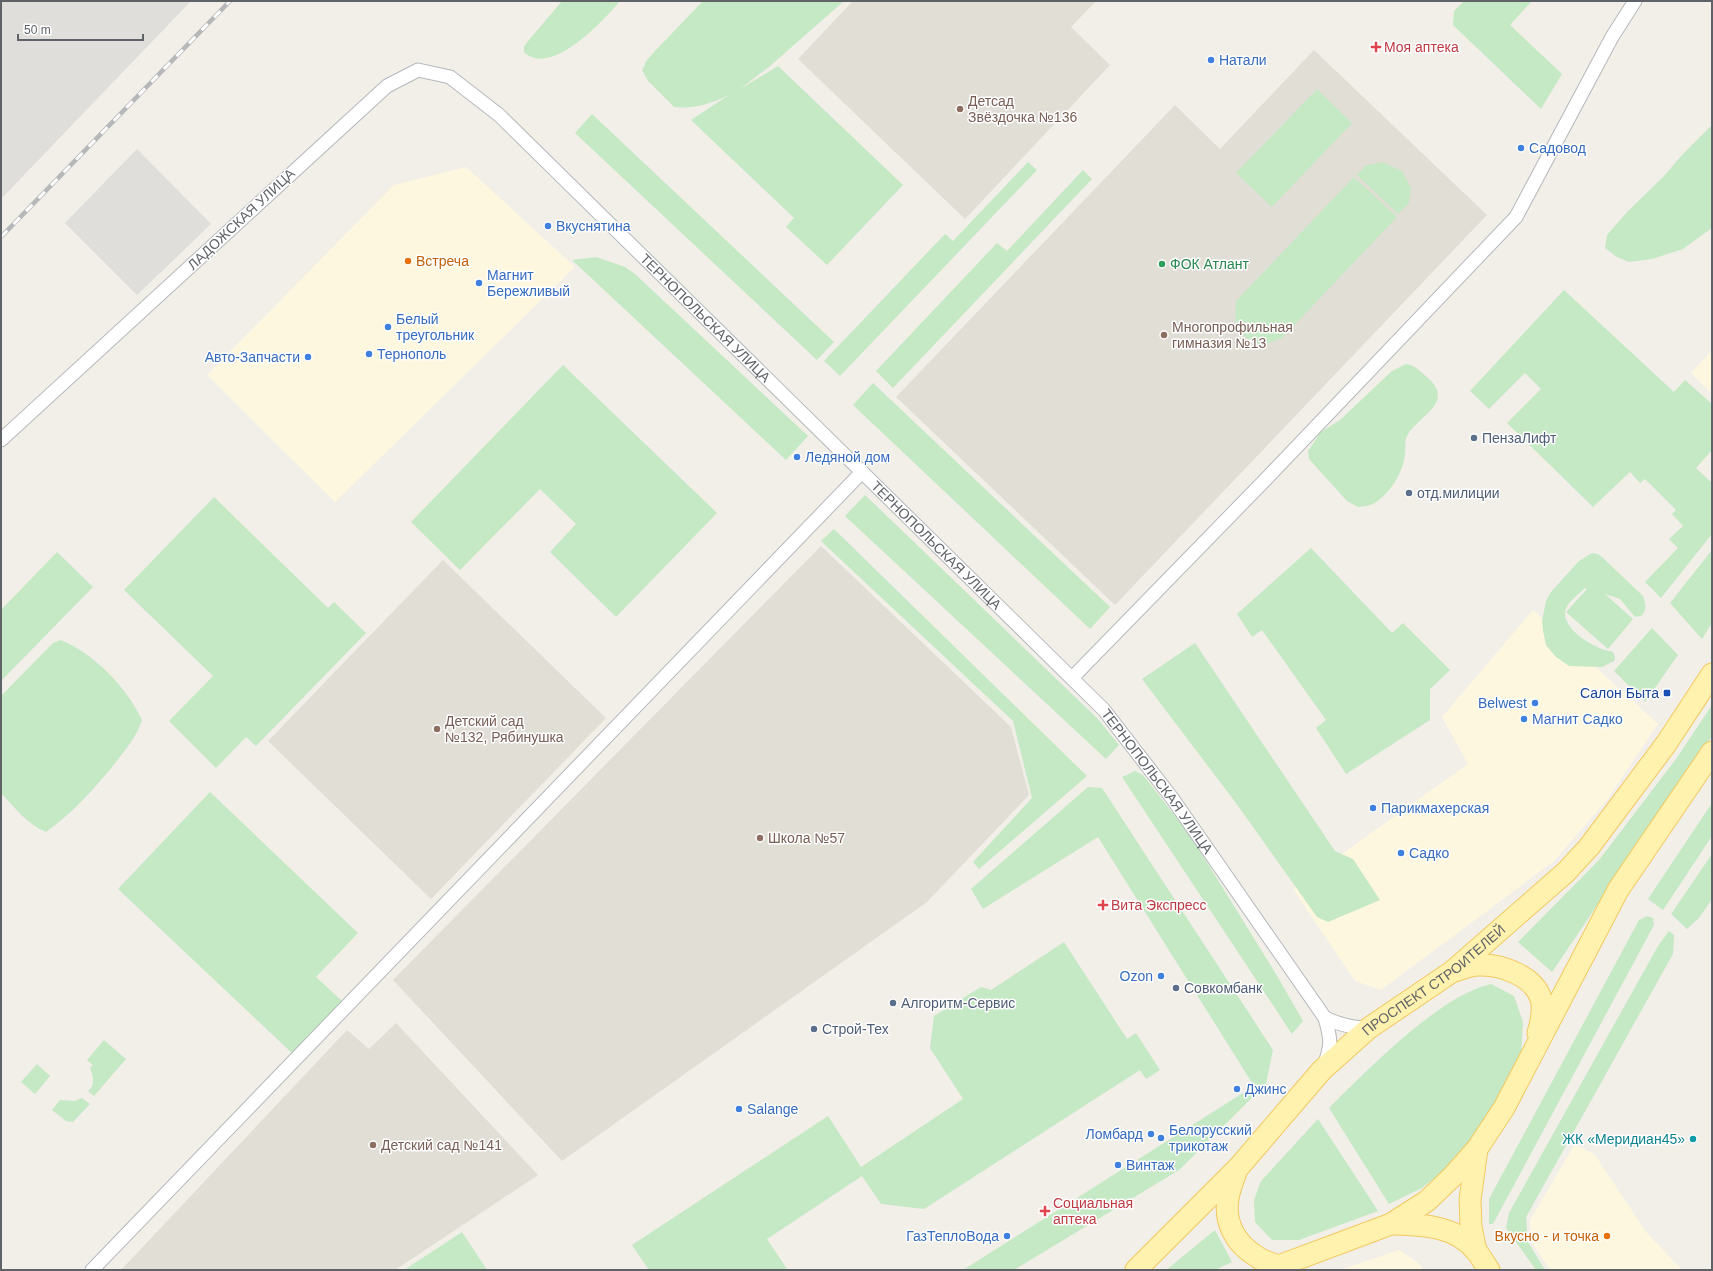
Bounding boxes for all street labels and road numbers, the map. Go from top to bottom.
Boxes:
street label: ЛАДОЖСКАЯ УЛИЦА [184,165,298,273]
street label: ТЕРНОПОЛЬСКАЯ УЛИЦА [637,251,774,386]
street label: ТЕРНОПОЛЬСКАЯ УЛИЦА [868,478,1005,613]
street label: ТЕРНОПОЛЬСКАЯ УЛИЦА [1098,706,1217,857]
street label: ПРОСПЕКТ СТРОИТЕЛЕЙ [1359,920,1508,1038]

